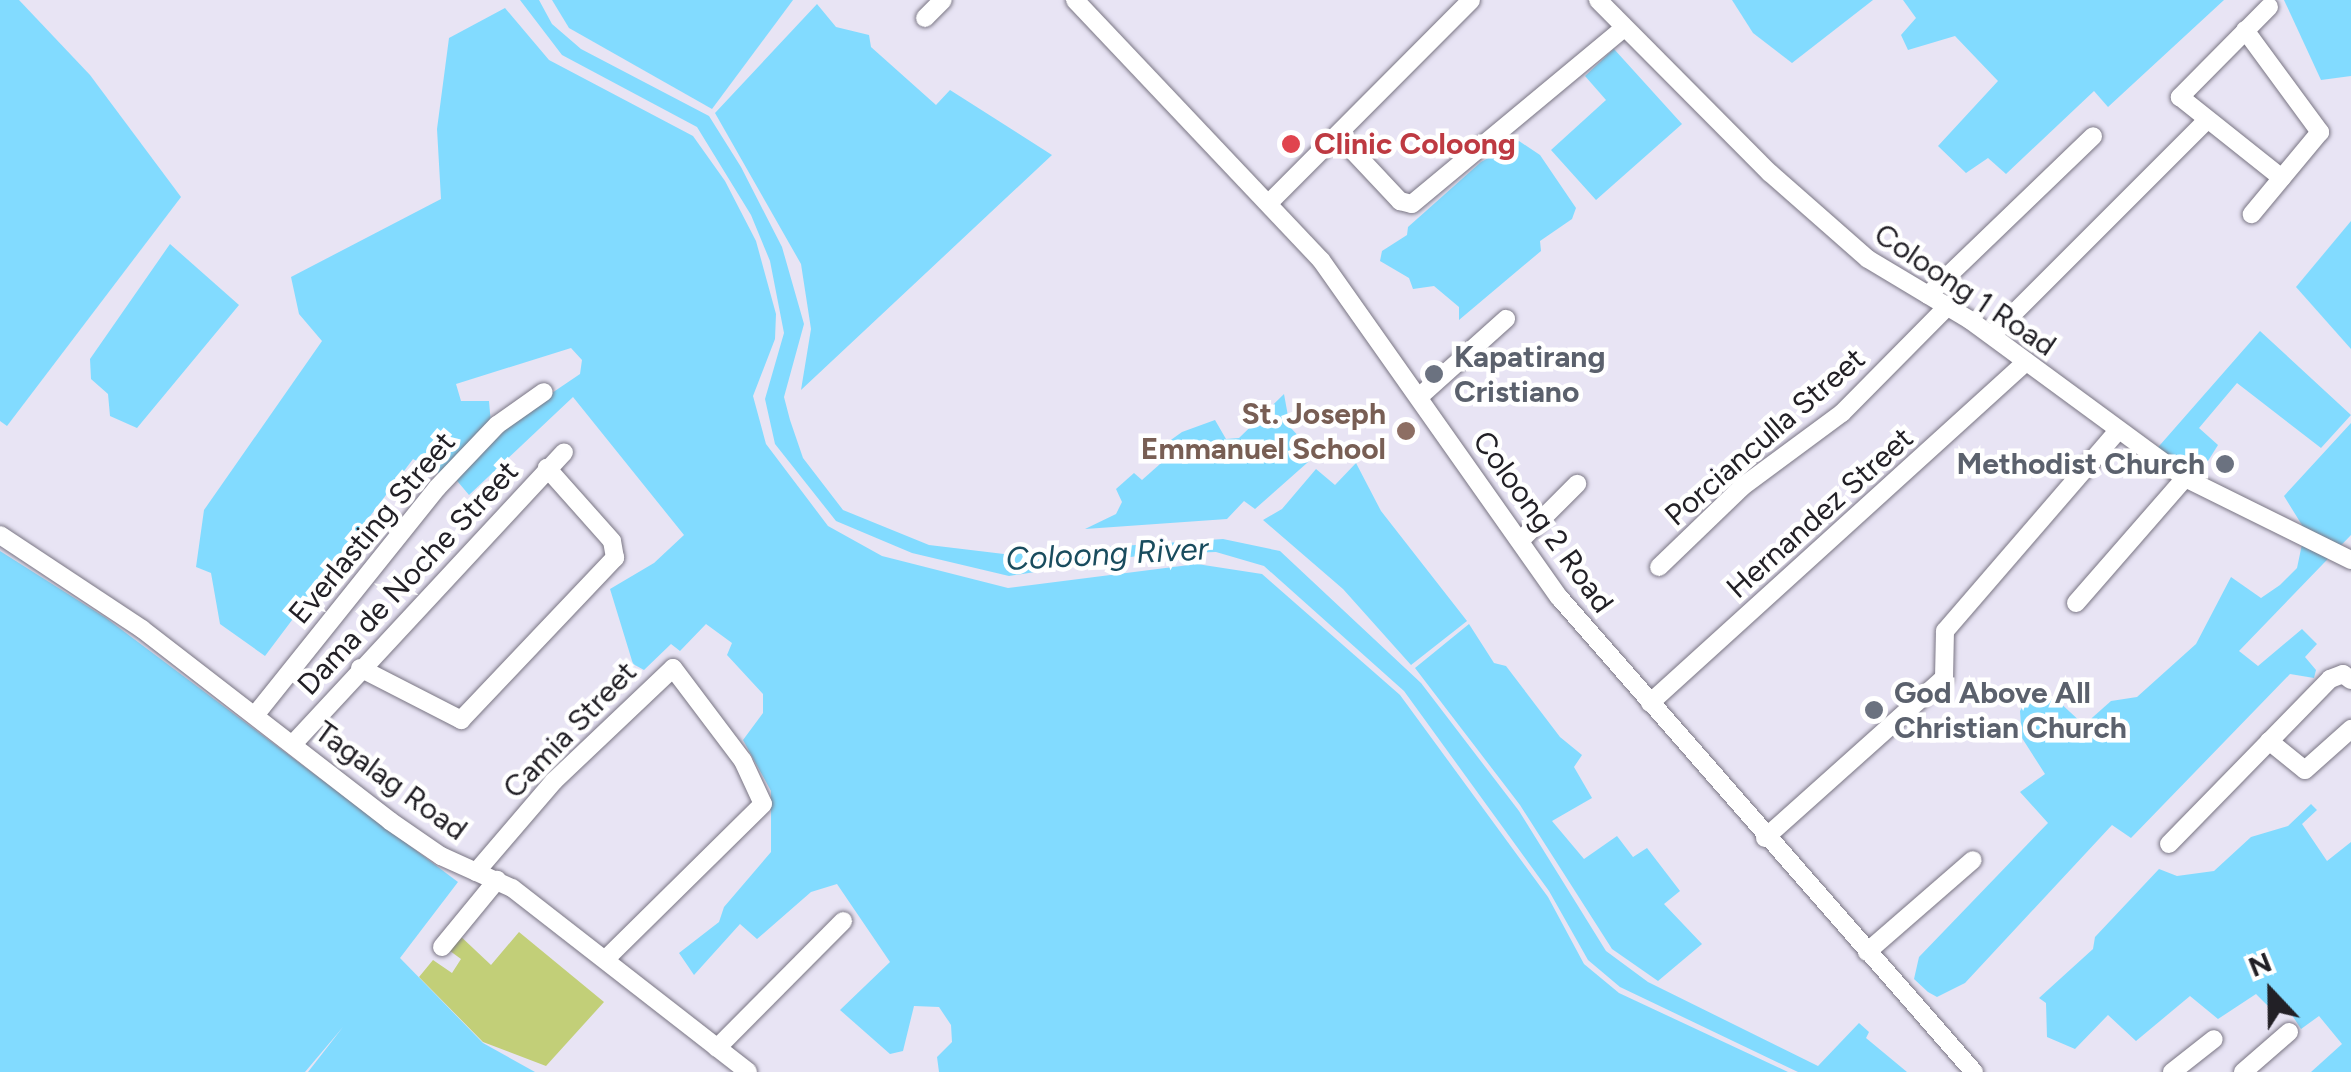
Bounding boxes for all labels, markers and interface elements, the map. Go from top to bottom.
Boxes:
place label: Clinic Coloong [1314,126,1516,162]
marker: Clinic Coloong [1278,131,1304,157]
street label: Coloong 1 Road [1867,216,2063,364]
place label: Kapatirang Cristiano [1454,339,1605,410]
street label: Porcianculla Street [1658,341,1872,533]
marker: Kapatirang Cristiano [1423,363,1445,385]
place label: St. Joseph Emmanuel School [1141,396,1386,466]
marker: St. Joseph Emmanuel School [1395,420,1417,442]
street label: Hernandez Street [1720,420,1920,606]
street label: Coloong 2 Road [1465,424,1621,620]
street label: Everlasting Street [281,425,463,631]
place label: Methodist Church [1956,446,2205,482]
street label: Dama de Noche Street [290,453,526,703]
marker: Methodist Church [2214,453,2236,475]
water label: Coloong River [1005,530,1209,578]
street label: Camia Street [496,654,644,806]
place label: God Above All Christian Church [1894,675,2127,746]
marker: God Above All Christian Church [1863,699,1885,721]
street label: Tagalag Road [308,714,474,848]
north arrow [2221,942,2321,1042]
text: N [2243,944,2276,984]

